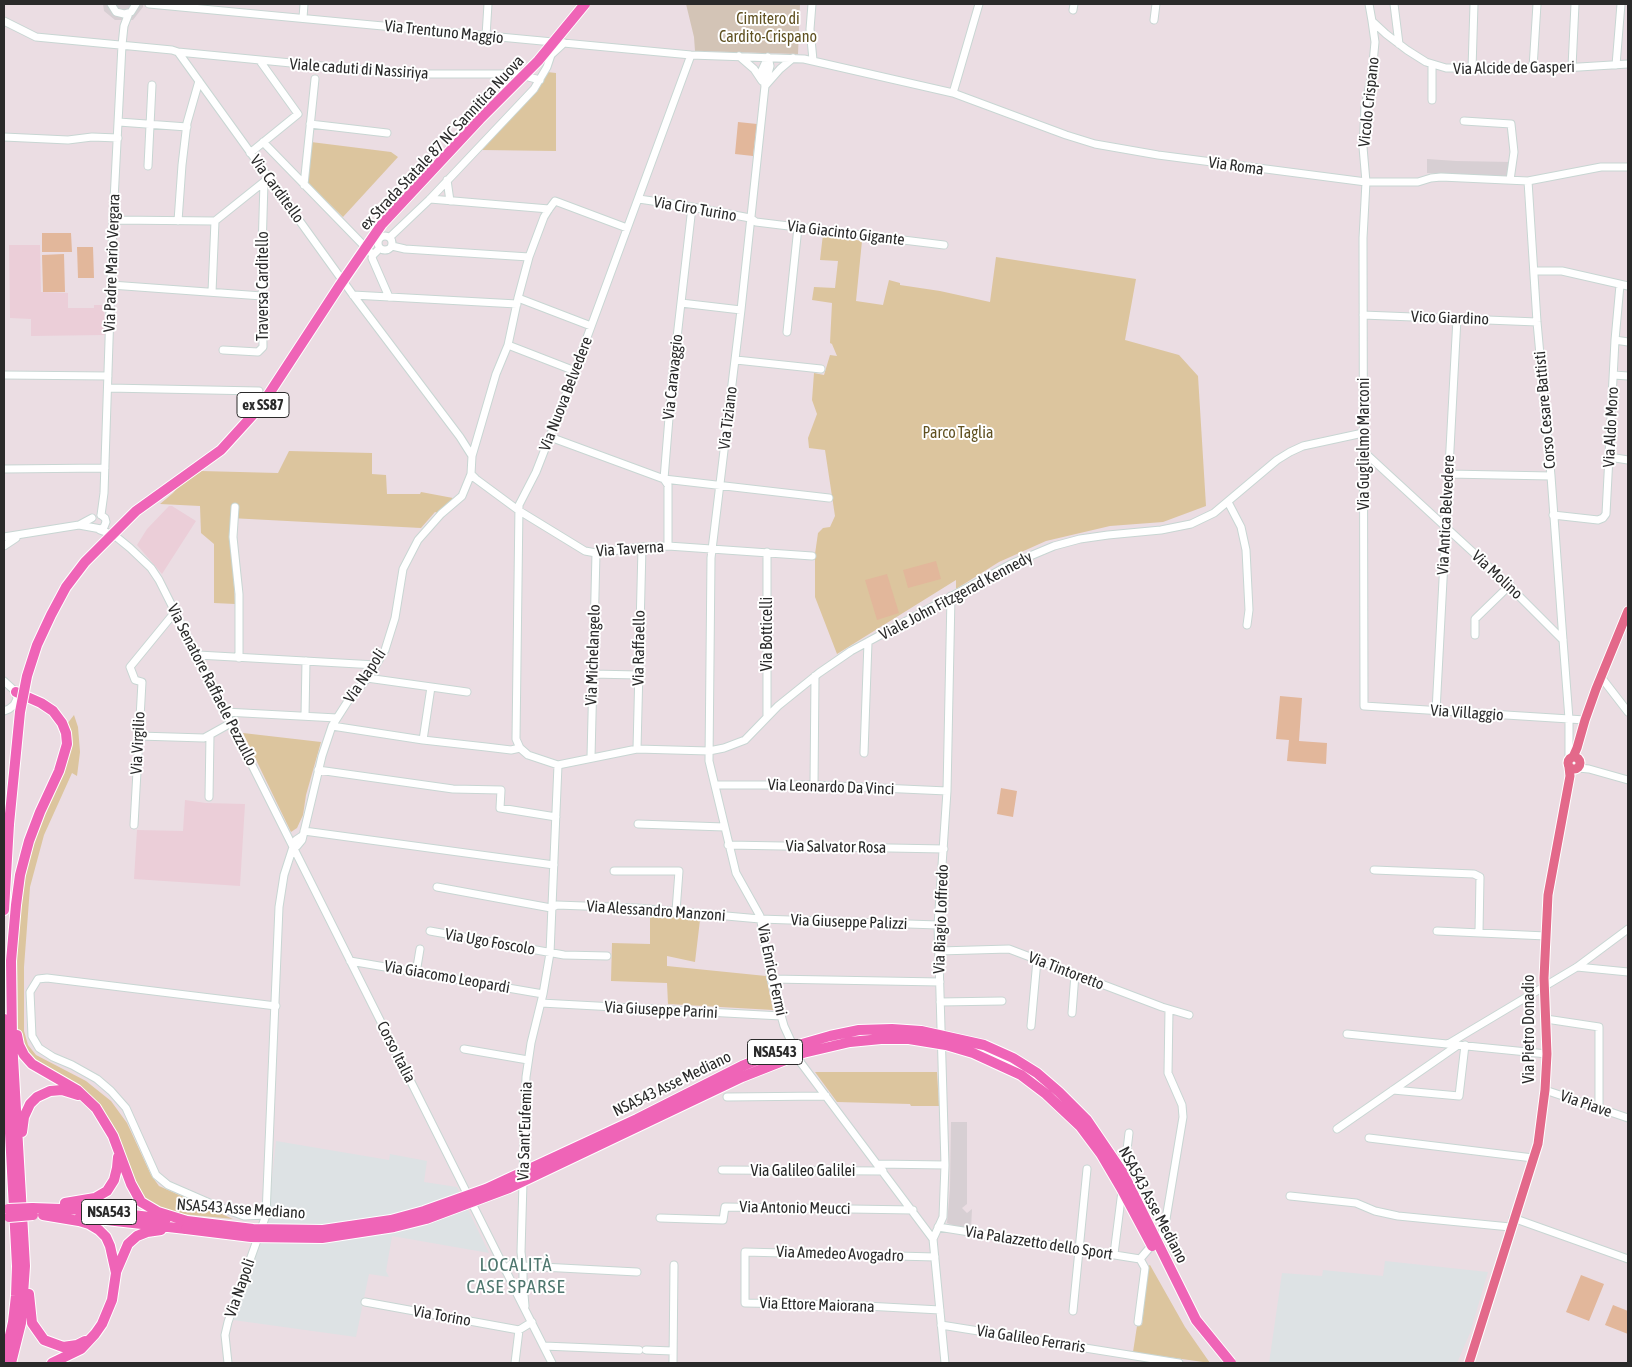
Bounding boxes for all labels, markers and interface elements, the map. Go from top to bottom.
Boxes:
park label: Cimitero di Cardito-Crispano [719,9,817,47]
street label: Via Trentuno Maggio [384,16,504,48]
street label: ex Strada Statale 87 NC Sannitica Nuova [356,52,528,234]
street label: Viale caduti di Nassiriya [289,55,429,83]
street label: Vicolo Crispano [1355,56,1383,148]
street label: Via Alcide de Gasperi [1453,57,1575,79]
street label: Via Carditello [246,151,308,227]
street label: Via Roma [1207,153,1265,179]
street label: Via Ciro Turino [652,192,738,226]
street label: Via Padre Mario Vergara [100,193,124,333]
street label: Via Giacinto Gigante [786,216,906,250]
street label: Traversa Carditello [253,231,273,341]
street label: Vico Giardino [1411,307,1489,329]
street label: Via Caravaggio [659,333,687,421]
street label: Via Nuova Belvedere [535,334,597,454]
street label: Corso Cesare Battisti [1530,350,1560,470]
street label: Via Guglielmo Marconi [1354,378,1374,510]
street label: Via Tiziano [715,385,741,451]
street label: Via Aldo Moro [1599,386,1623,468]
road number: ex SS87 [237,392,289,418]
park label: Parco Taglia [923,423,993,443]
street label: Via Antica Belvedere [1433,455,1459,575]
street label: Via Taverna [595,537,665,561]
street label: Via Molino [1468,547,1526,603]
street label: Viale John Fitzgerad Kennedy [876,548,1036,644]
street label: Via Botticelli [757,597,777,671]
street label: Via Senatore Raffaele Pezzullo [163,601,261,769]
street label: Via Michelangelo [582,604,604,706]
street label: Via Raffaello [629,610,649,686]
street label: Via Napoli [340,645,390,707]
street label: Via Villaggio [1430,701,1504,725]
street label: Via Virgilio [127,711,149,775]
street label: Via Leonardo Da Vinci [767,775,895,799]
street label: Via Salvator Rosa [785,837,887,857]
street label: Via Biagio Loffredo [929,864,953,974]
street label: Via Alessandro Manzoni [586,897,726,925]
street label: Via Giuseppe Palizzi [790,910,908,934]
street label: Via Enrico Fermi [753,922,791,1018]
street label: Via Ugo Foscolo [443,925,537,959]
street label: Via Tintoretto [1025,948,1107,994]
street label: Via Giacomo Leopardi [383,956,511,998]
street label: Via Pietro Donadio [1519,974,1539,1084]
street label: Via Giuseppe Parini [604,997,718,1023]
street label: Corso Italia [372,1018,420,1086]
road number: NSA543 [748,1040,802,1064]
street label: NSA543 Asse Mediano [610,1047,734,1121]
street label: Via Sant'Eufemia [514,1081,536,1181]
street label: Via Piave [1558,1086,1614,1122]
street label: NSA543 Asse Mediano [1114,1143,1192,1267]
street label: Via Galileo Galilei [751,1161,855,1181]
street label: NSA543 Asse Mediano [176,1195,306,1223]
street label: Via Antonio Meucci [739,1197,851,1219]
road number: NSA543 [82,1200,136,1224]
street label: Via Palazzetto dello Sport [964,1222,1114,1264]
street label: Via Amedeo Avogadro [776,1242,904,1266]
district label: LOCALITÀ CASE SPARSE [465,1254,567,1298]
street label: Via Napoli [221,1256,259,1320]
street label: Via Ettore Maiorana [759,1293,875,1317]
street label: Via Torino [412,1301,472,1331]
street label: Via Galileo Ferraris [975,1321,1087,1357]

